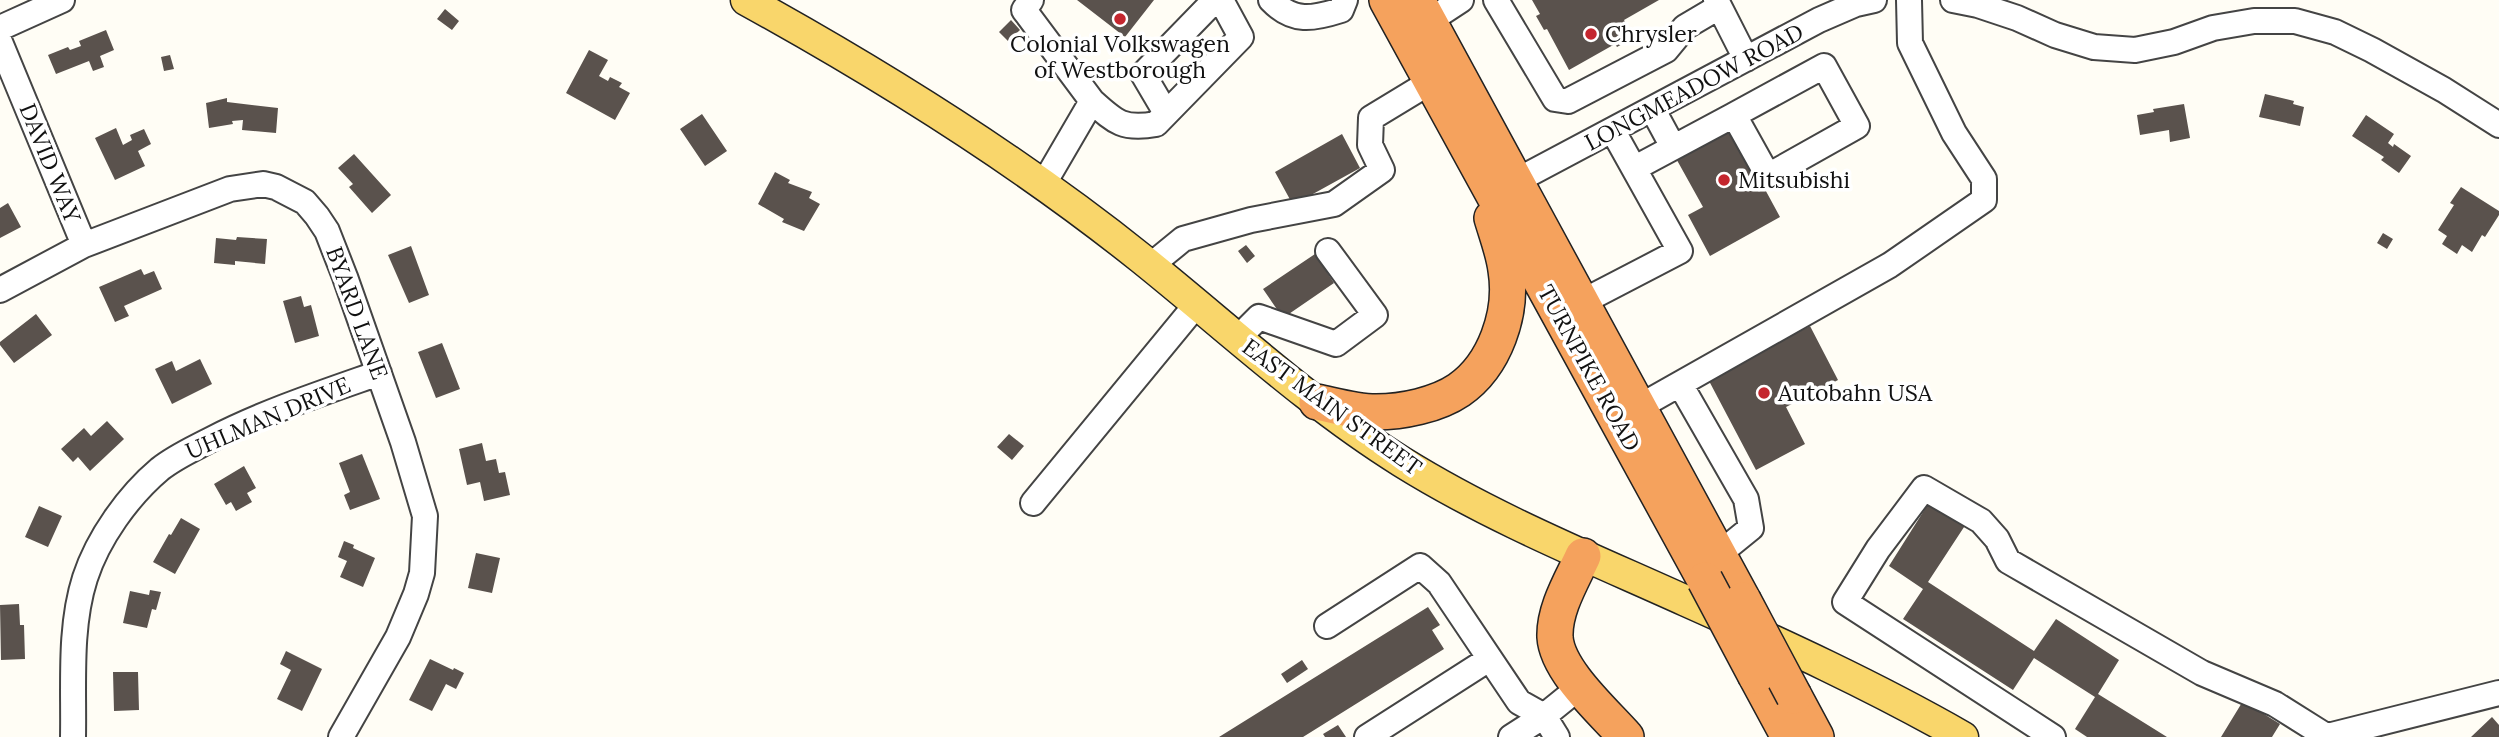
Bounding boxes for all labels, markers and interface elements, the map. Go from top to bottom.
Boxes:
marker: Colonial Volkswagen of Westborough [1112,11,1128,27]
street label: LONGMEADOW ROAD [1579,17,1808,157]
place label: Chrysler [1605,19,1697,48]
marker: Chrysler [1583,26,1599,42]
place label: Colonial Volkswagen of Westborough [1010,29,1230,84]
street label: DAVID WAY [13,99,88,227]
place label: Mitsubishi [1738,165,1850,194]
marker: Mitsubishi [1716,172,1732,188]
street label: BYARD LANE [320,242,395,383]
street label: TURNPIKE ROAD [1532,280,1647,456]
street label: EAST MAIN STREET [1237,332,1428,482]
street label: UHLMAN DRIVE [181,370,354,465]
place label: Autobahn USA [1777,378,1933,407]
marker: Autobahn USA [1756,385,1772,401]

